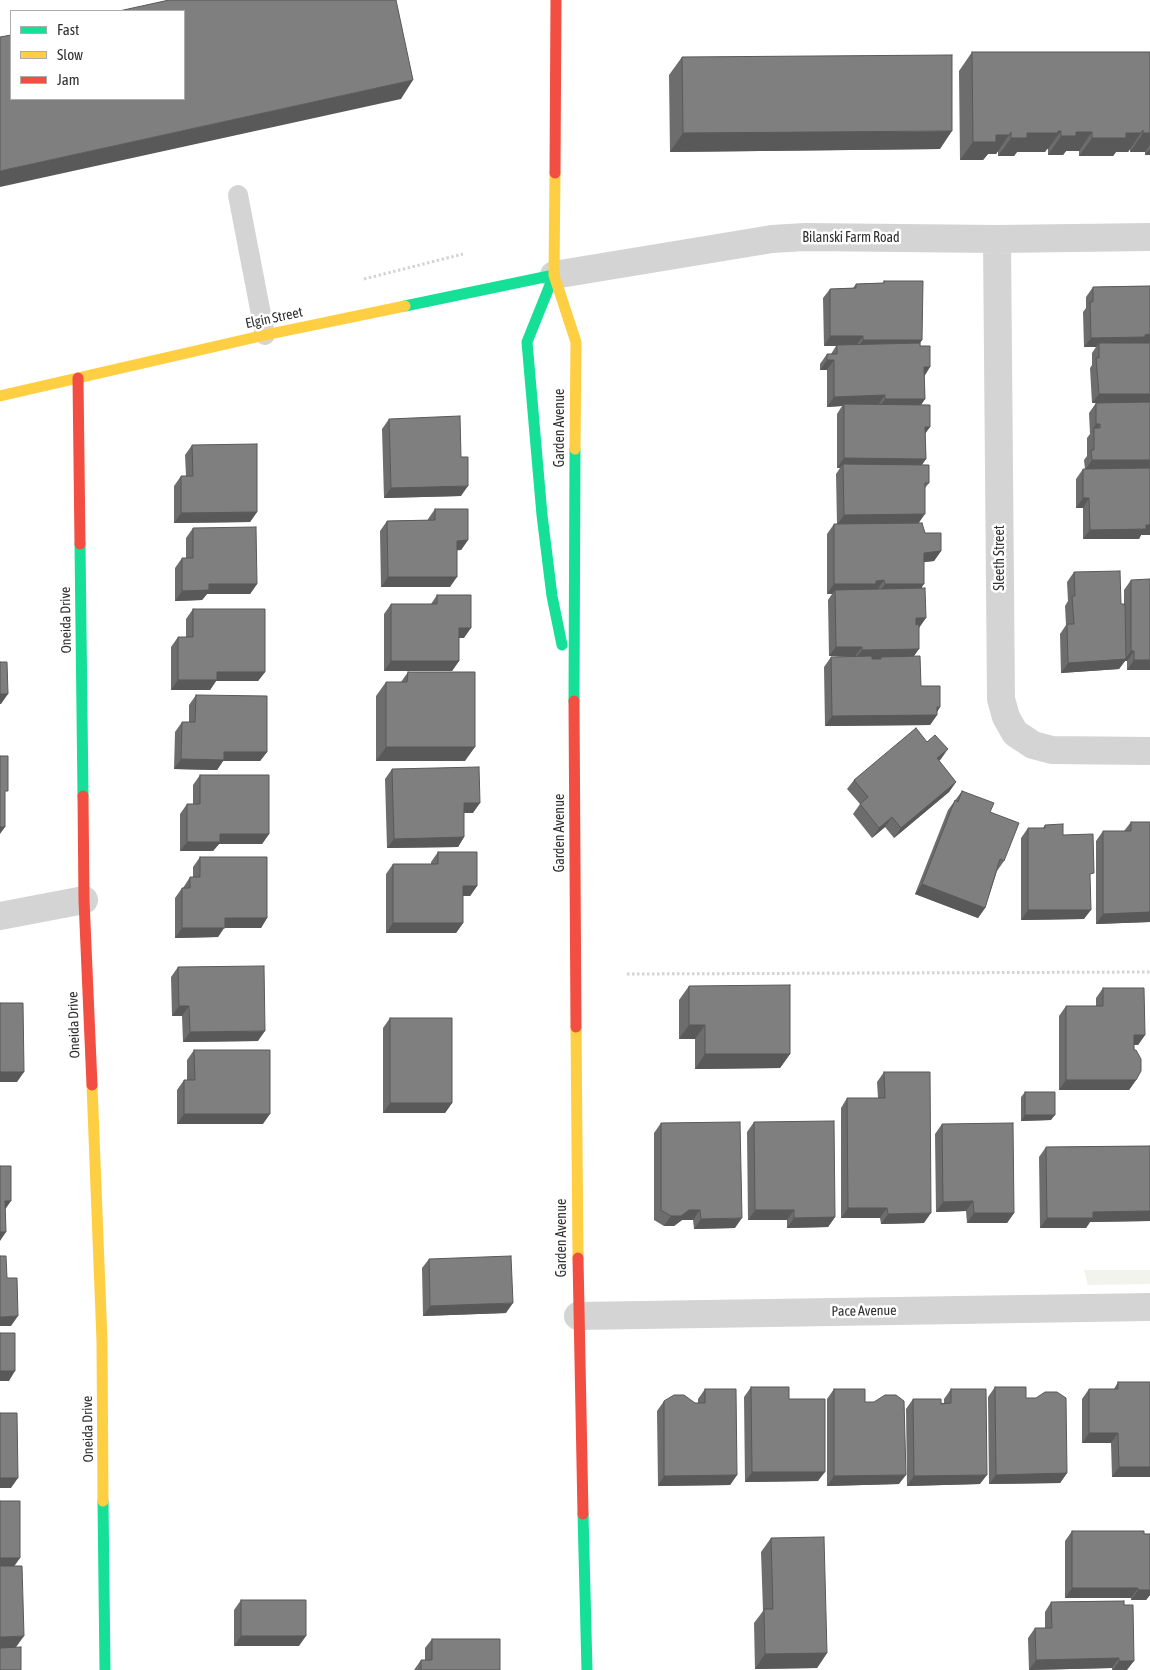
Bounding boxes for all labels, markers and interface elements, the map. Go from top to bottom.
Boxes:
legend [10,10,185,100]
text: Fast [57,21,79,38]
text: Slow [57,46,83,63]
text: Jam [57,71,80,88]
street label: Bilanski Farm Road [802,230,900,246]
street label: Elgin Street [244,304,304,332]
street label: Garden Avenue [552,389,568,467]
street label: Sleeth Street [992,525,1008,591]
street label: Oneida Drive [57,586,75,654]
street label: Garden Avenue [552,794,568,872]
street label: Oneida Drive [64,991,84,1059]
street label: Garden Avenue [554,1199,570,1277]
street label: Pace Avenue [831,1302,897,1320]
street label: Oneida Drive [79,1395,97,1463]

